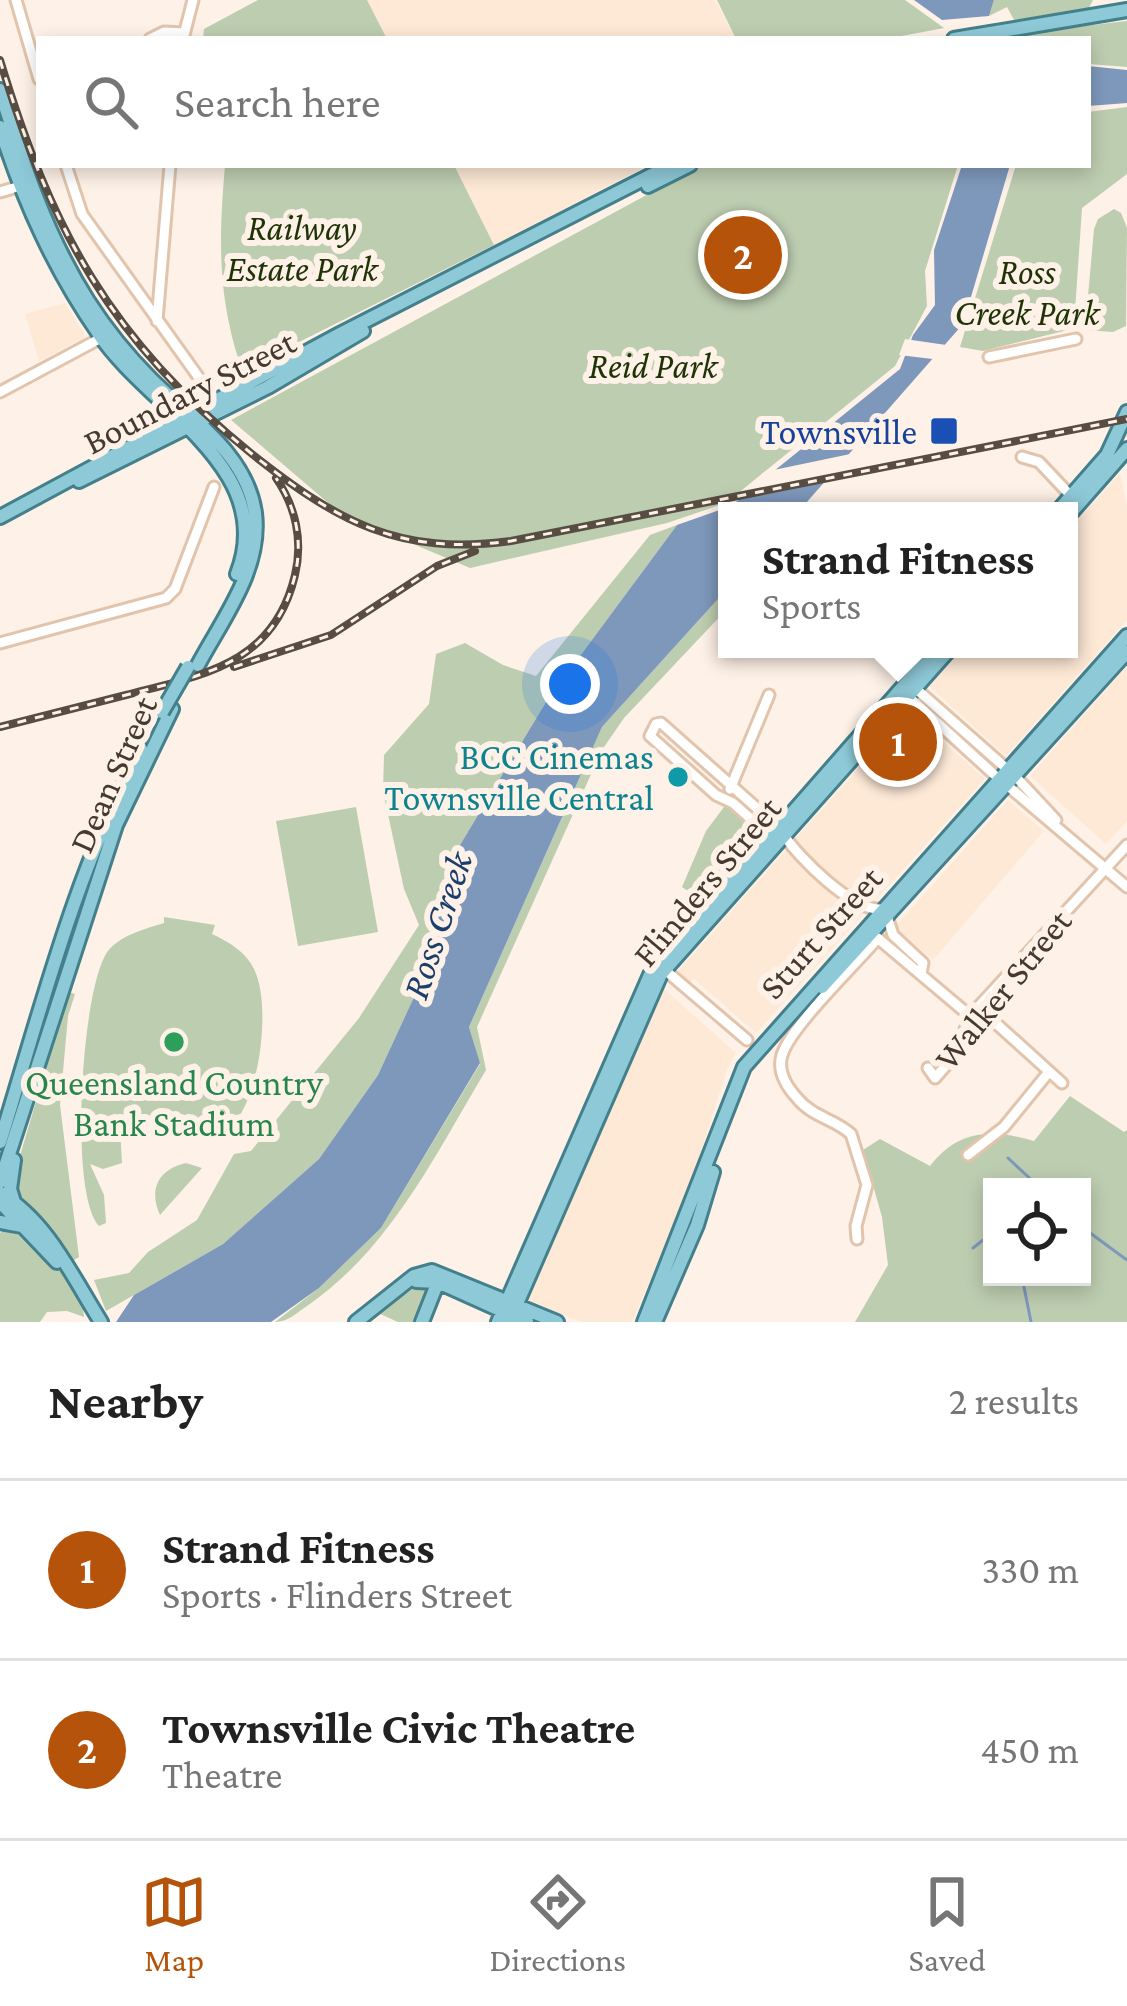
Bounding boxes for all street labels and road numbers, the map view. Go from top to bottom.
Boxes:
street label: Boundary Street [77,321,303,462]
street label: Dean Street [61,689,166,859]
street label: Flinders Street [624,788,790,974]
street label: Sturt Street [751,858,891,1007]
street label: Walker Street [926,901,1080,1078]

